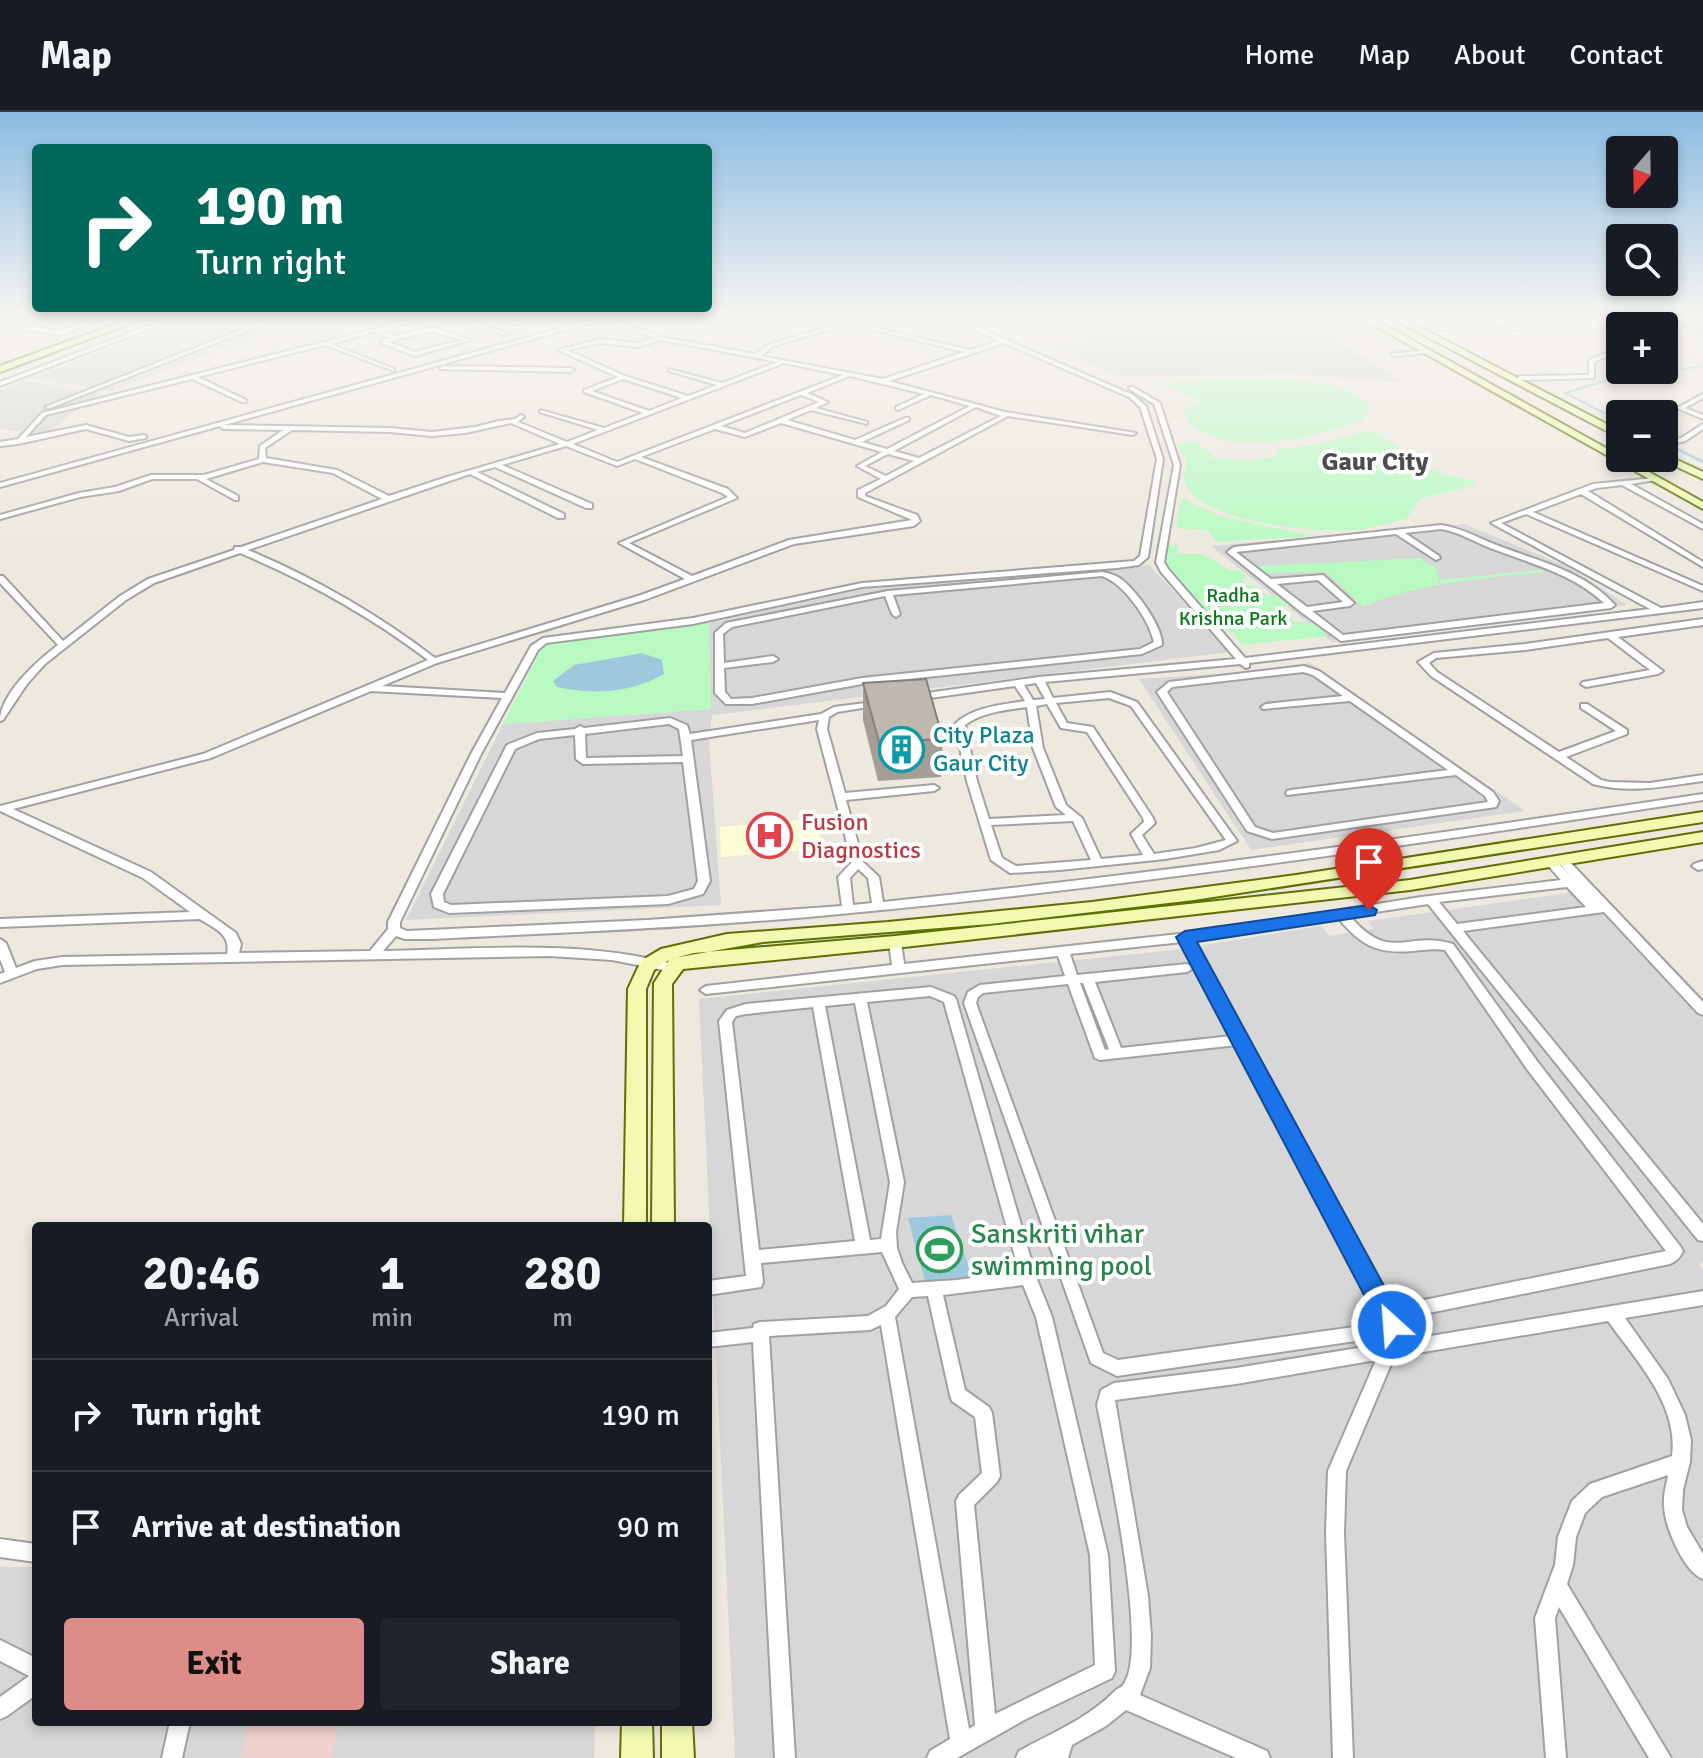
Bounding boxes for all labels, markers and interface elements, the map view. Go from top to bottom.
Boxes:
text: Map [40,32,112,79]
text: Home [1245,38,1314,72]
text: Map [1358,38,1410,72]
text: About [1454,38,1526,72]
text: Contact [1570,38,1663,72]
north arrow [1606,136,1678,208]
map controls [1606,136,1678,472]
text: 190 m [196,171,344,240]
icon: right [64,176,168,280]
button: search [1606,224,1678,296]
text: Turn right [196,240,346,285]
button: + [1606,312,1678,384]
button: − [1606,400,1678,472]
district label: Gaur City [1321,446,1429,478]
park label: Radha Krishna Park [1179,583,1287,631]
place label: City Plaza Gaur City [933,720,1035,778]
building icon: City Plaza Gaur City [878,725,926,773]
place label: Fusion Diagnostics [801,807,921,865]
hospital icon: Fusion Diagnostics [746,812,794,860]
pin [1335,828,1403,910]
icon: arrive [1347,840,1391,884]
place label: Sanskriti vihar swimming pool [971,1217,1152,1283]
sports icon: Sanskriti vihar swimming pool [916,1226,964,1274]
text: 20:46 [143,1244,260,1303]
text: 1 [379,1244,405,1303]
text: 280 [524,1244,601,1303]
position arrow [1350,1283,1434,1367]
text: Arrival [164,1302,239,1334]
text: min [371,1302,413,1334]
text: m [552,1302,573,1334]
icon: right [64,1393,108,1437]
text: Turn right [132,1397,261,1434]
text: 190 m [601,1397,680,1434]
icon: arrive [64,1505,108,1549]
text: Arrive at destination [132,1509,401,1546]
text: 90 m [617,1509,680,1546]
button: Exit [64,1618,364,1710]
button: Share [380,1618,680,1710]

